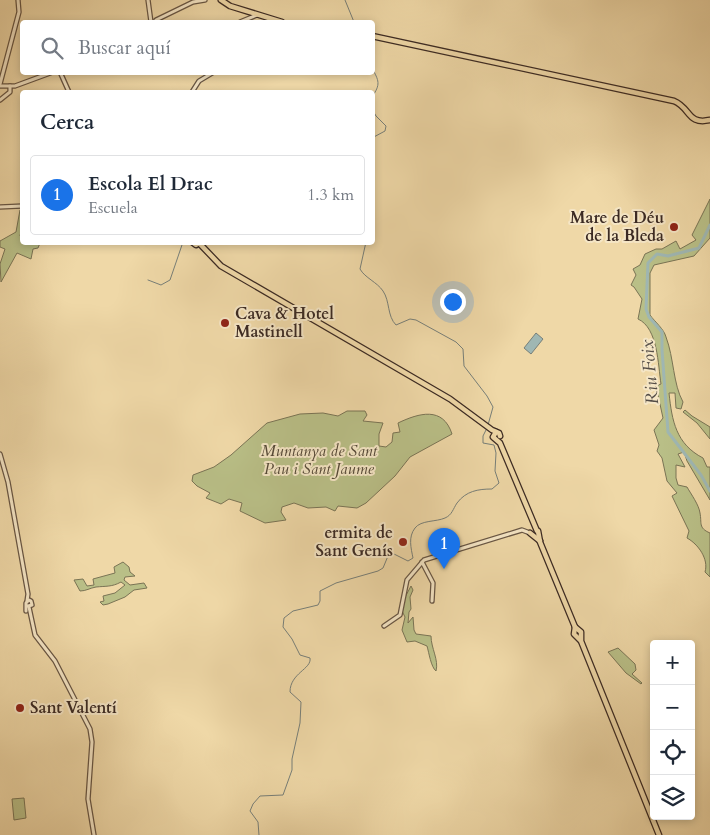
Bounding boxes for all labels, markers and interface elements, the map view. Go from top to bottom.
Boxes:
search box [20,20,375,75]
icon: search [38,34,66,62]
text: Buscar aquí [78,35,171,61]
text: Cerca [40,108,94,137]
text: Escola El Drac [88,171,213,197]
text: 1 [53,184,61,206]
text: 1.3 km [307,184,354,206]
text: Escuela [88,197,138,219]
place label: Mare de Déu de la Bleda [570,207,664,247]
marker: Mare de Déu de la Bleda [668,221,680,233]
your location [440,289,466,315]
place label: Cava & Hotel Mastinell [235,303,334,343]
marker: Cava & Hotel Mastinell [219,317,231,329]
water label: Riu Foix [635,338,665,405]
park label: Muntanya de Sant Pau i Sant Jaume [261,440,378,480]
place label: ermita de Sant Genís [316,522,393,562]
pin: 1 [428,528,460,569]
marker: ermita de Sant Genís [397,536,409,548]
map controls [650,640,695,820]
button: + [650,640,695,685]
button: − [650,685,695,730]
place label: Sant Valentí [30,697,117,719]
marker: Sant Valentí [14,702,26,714]
button: locate [650,730,695,775]
button: layers [650,775,695,820]

